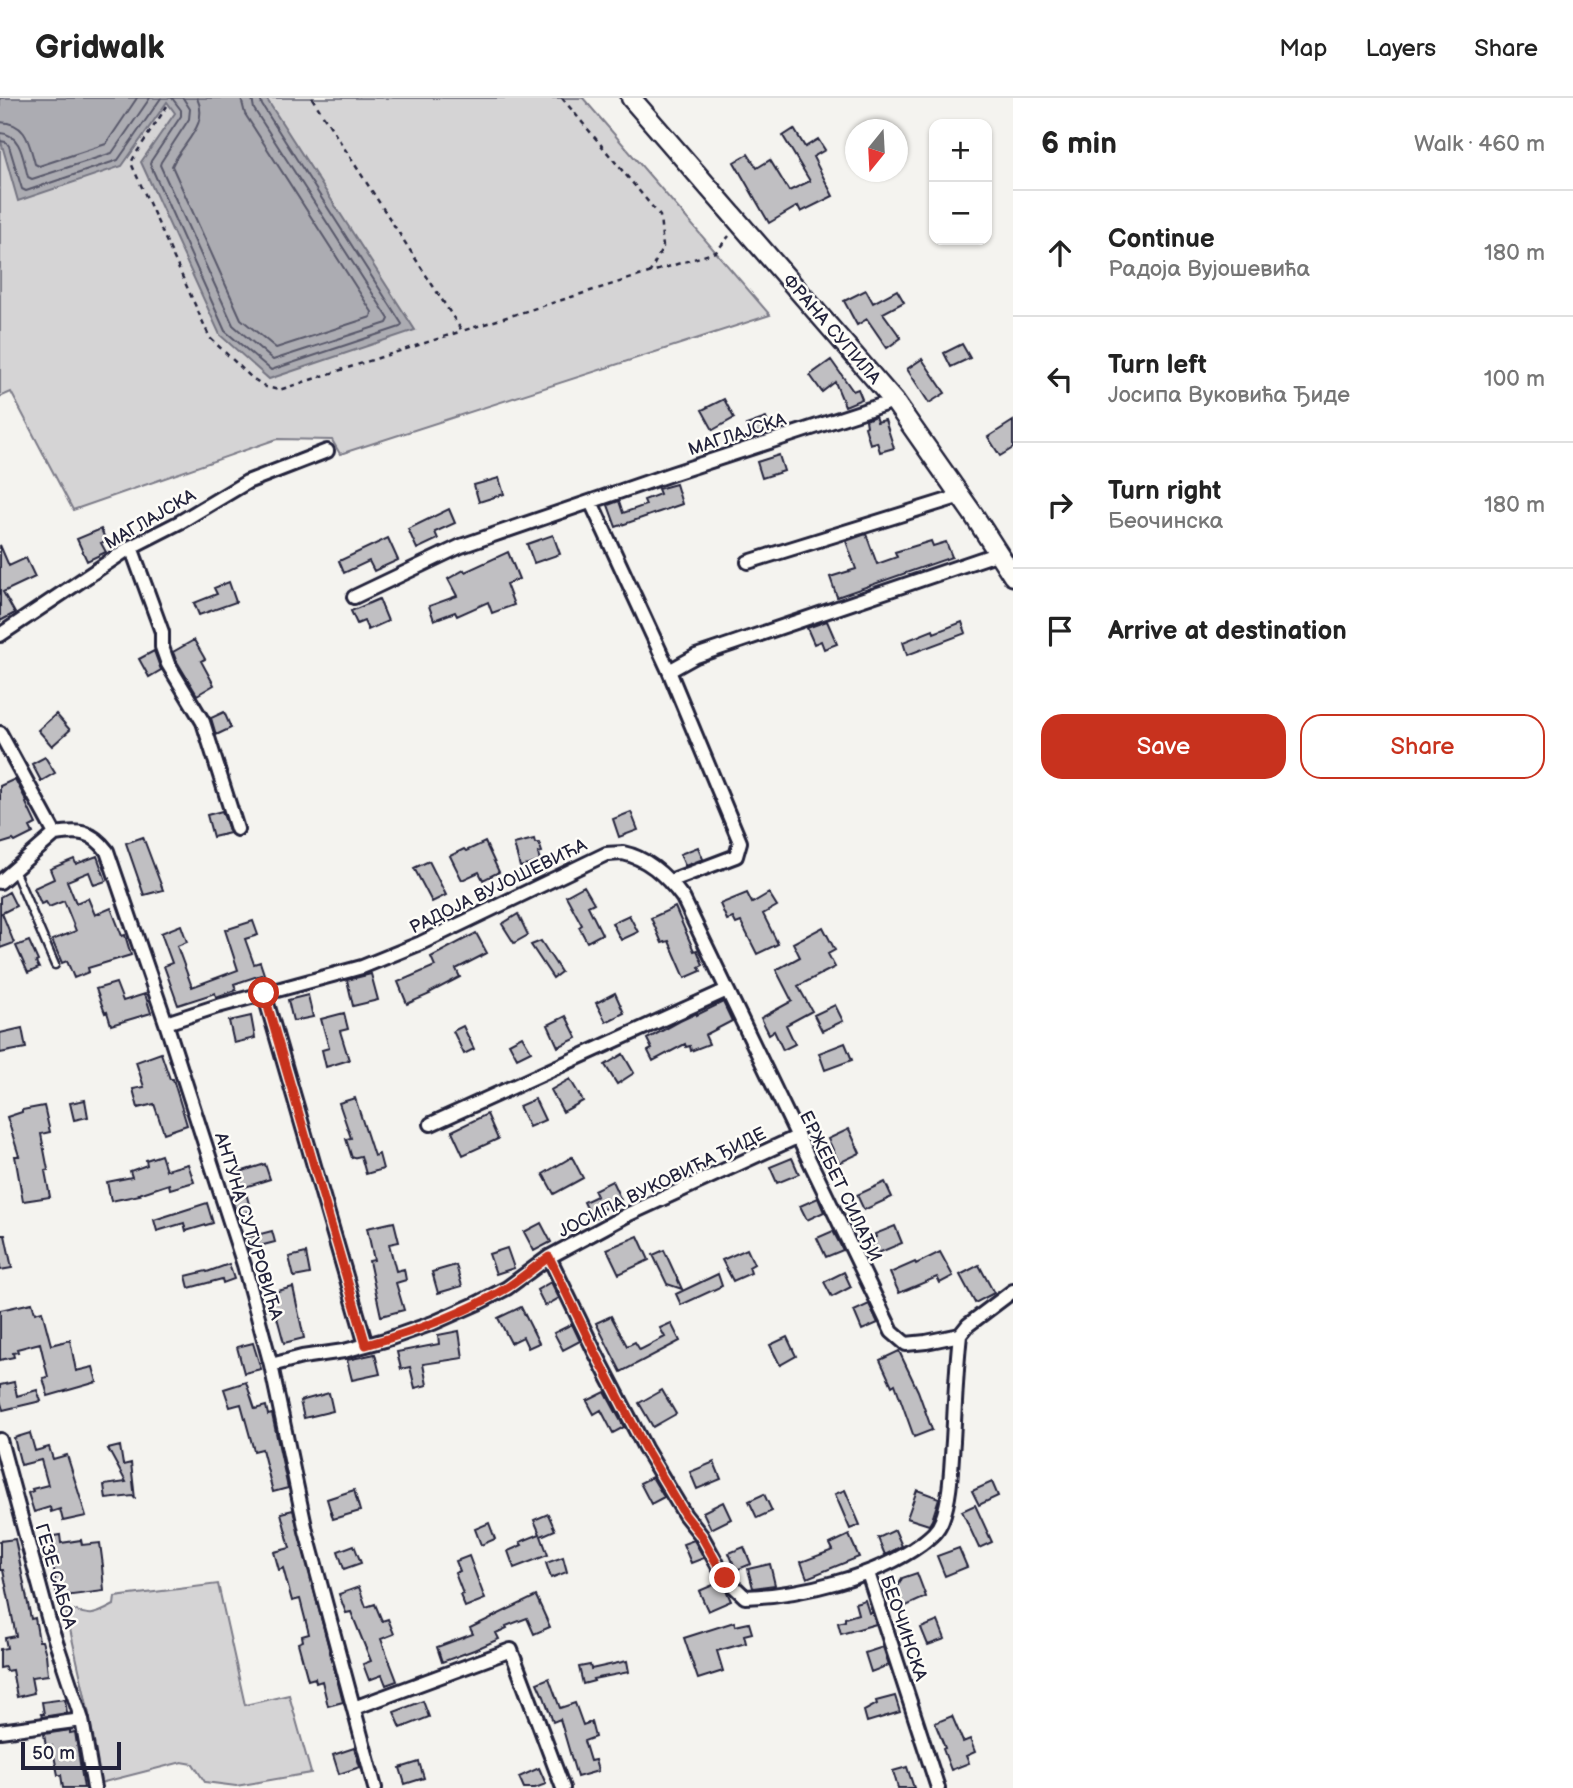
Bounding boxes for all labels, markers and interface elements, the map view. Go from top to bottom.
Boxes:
text: Gridwalk [35,28,165,68]
text: Map [1279,34,1327,63]
text: Layers [1365,34,1436,63]
text: Share [1474,34,1538,63]
north arrow [845,119,908,182]
map controls [929,119,992,245]
button: + [929,119,992,182]
text: 6 min [1041,126,1117,162]
text: Walk · 460 m [1414,130,1545,158]
button: − [929,182,992,245]
text: Continue [1108,224,1215,255]
icon: ahead [1041,234,1079,272]
text: 180 m [1484,239,1545,267]
text: Радоја Вујошевића [1108,255,1310,283]
street label: ФРАНА СУПИЛА [778,270,885,389]
text: Turn left [1108,350,1207,381]
icon: left [1041,360,1079,398]
text: 100 m [1484,365,1545,393]
text: Јосипа Вуковића Ђиде [1108,381,1350,409]
street label: МАГЛАЈСКА [686,409,789,460]
text: Turn right [1108,476,1221,507]
street label: МАГЛАЈСКА [101,485,200,554]
icon: right [1041,486,1079,524]
text: 180 m [1484,491,1545,519]
text: Беочинска [1108,507,1223,535]
icon: arrive [1041,612,1079,650]
text: Arrive at destination [1108,616,1347,647]
button: Save [1041,714,1286,779]
button: Share [1300,714,1545,779]
street label: РАДОЈА ВУЈОШЕВИЋА [406,834,590,938]
route start [248,977,279,1008]
street label: ЕРЖЕБЕТ СИЛАЂИ [795,1108,886,1265]
street label: ЈОСИПА ВУКОВИЋА ЂИДЕ [555,1123,769,1242]
street label: АНТУНА СУТУРОВИЋА [210,1129,287,1322]
street label: ГЕЗЕ САБОА [31,1521,81,1631]
route end [709,1562,740,1593]
street label: БЕОЧИНСКА [876,1573,931,1684]
scale bar [21,1739,121,1771]
text: 50 m [32,1742,75,1765]

